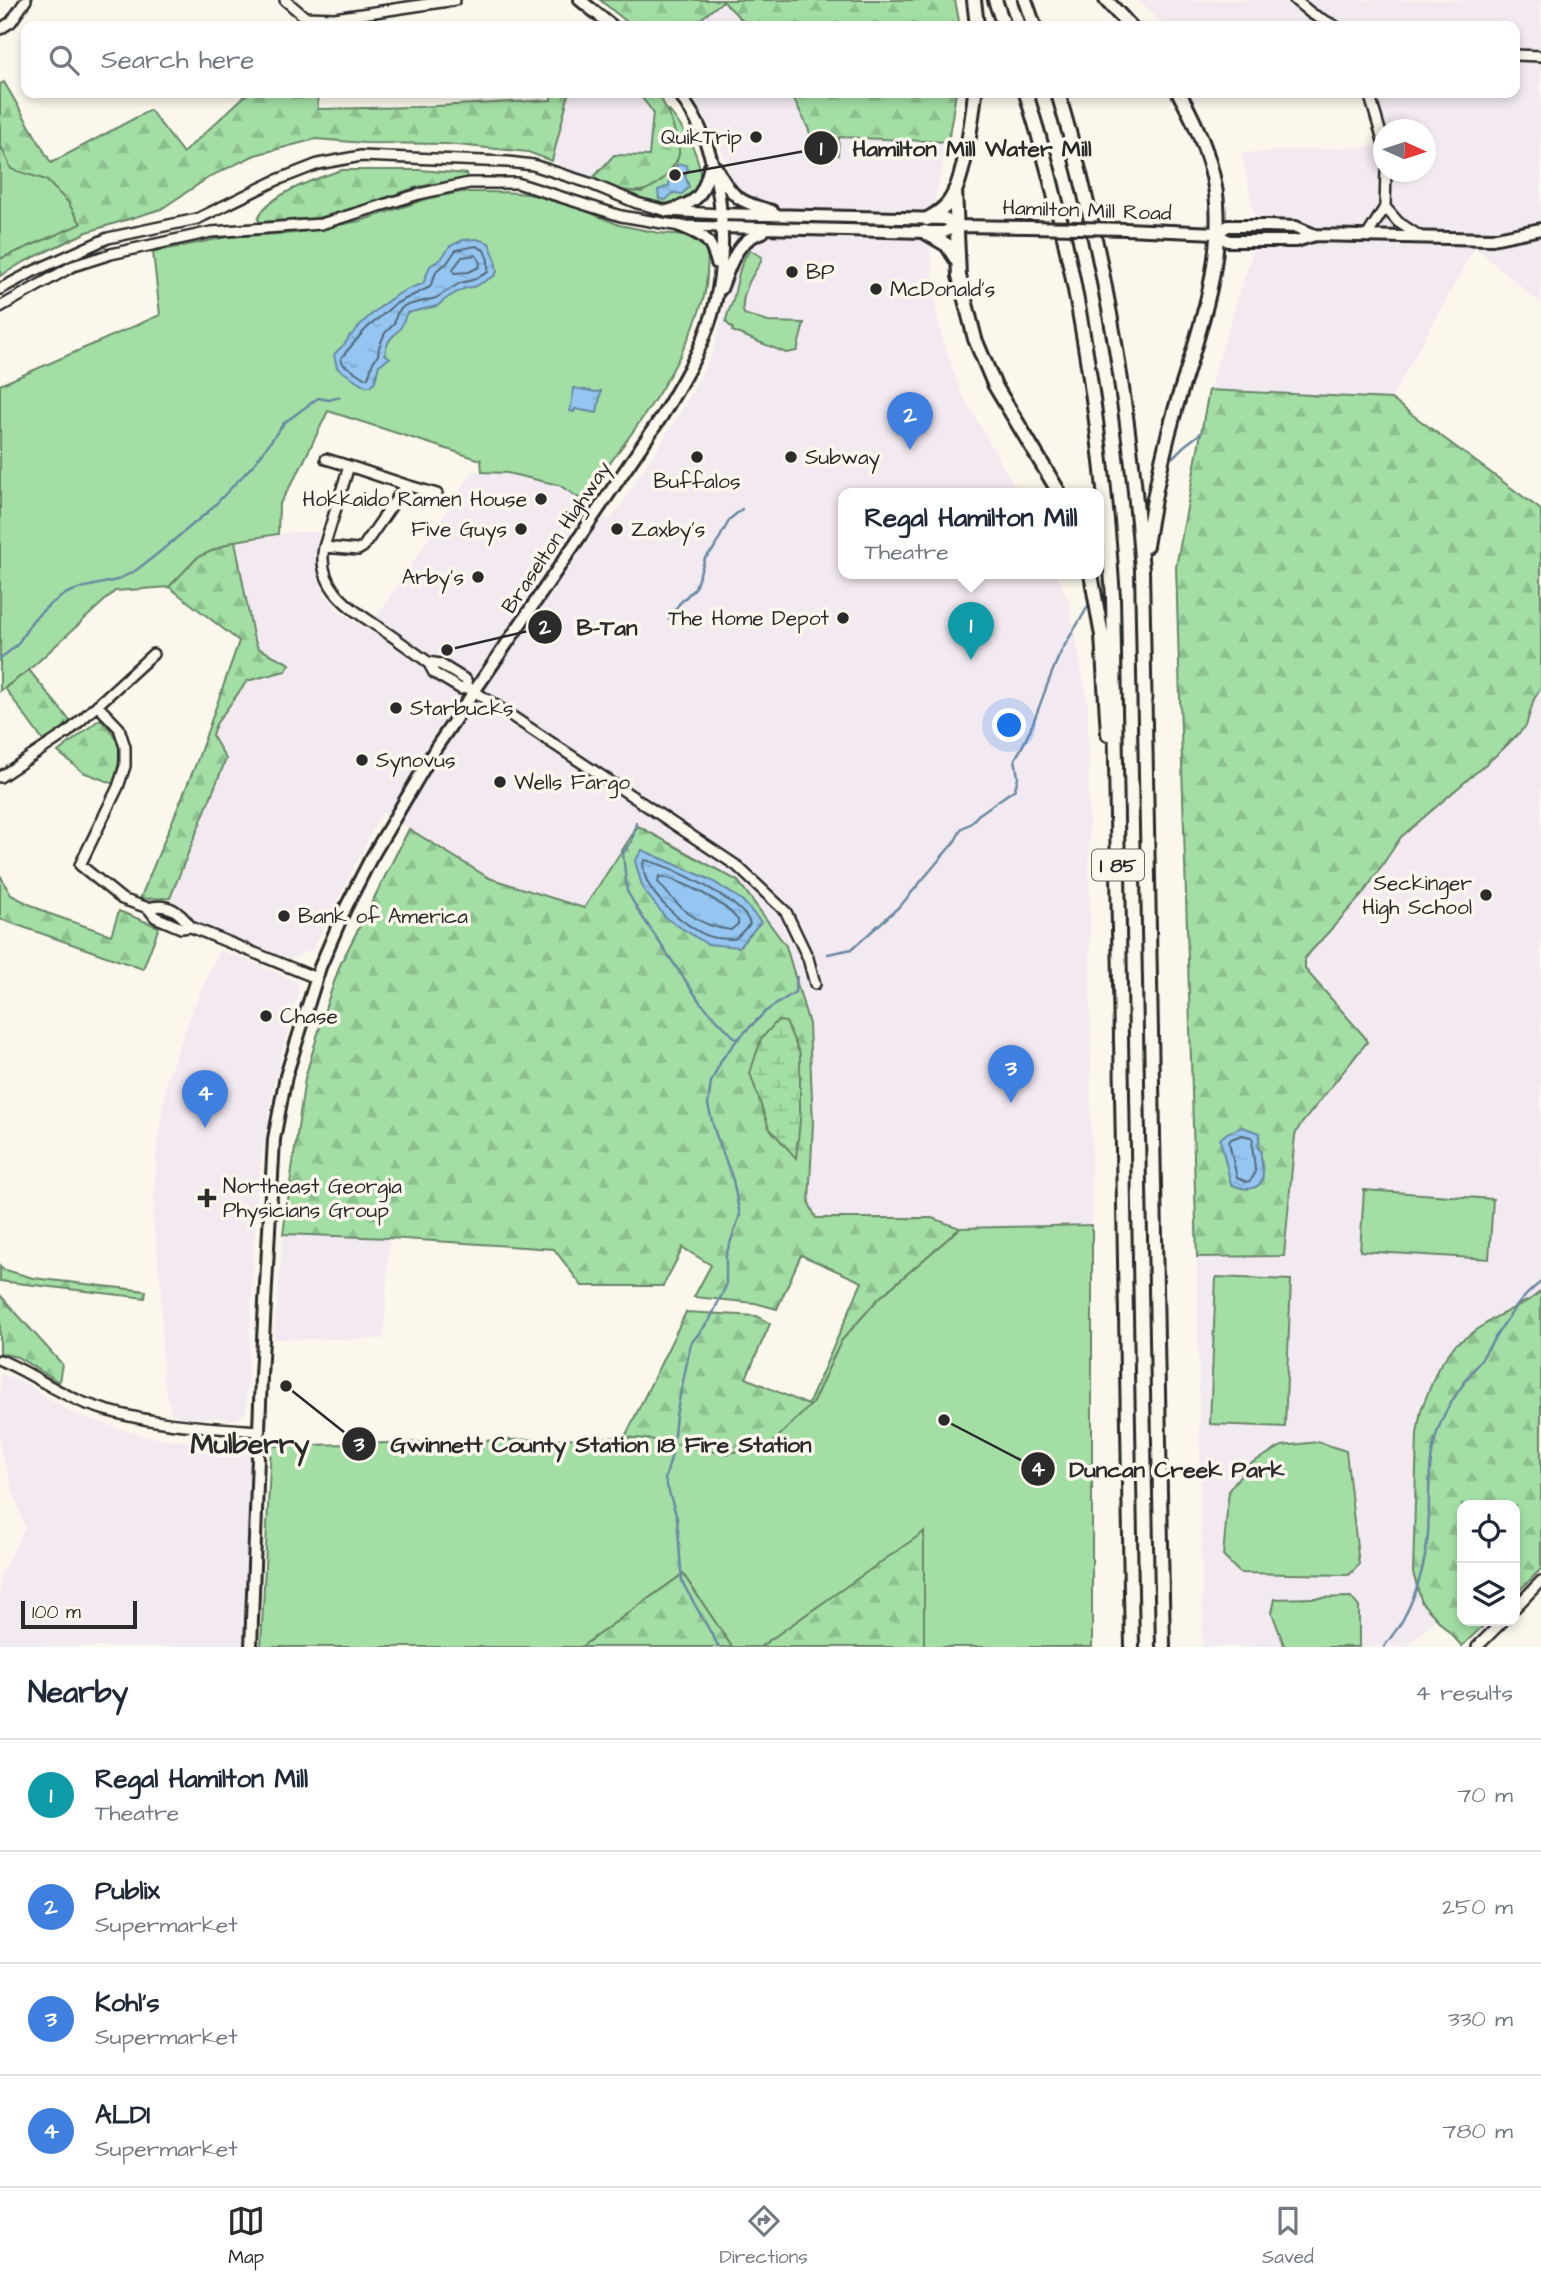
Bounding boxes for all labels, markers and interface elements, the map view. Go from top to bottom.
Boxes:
search box [21,21,1520,98]
icon: search [45,41,83,79]
text: Search here [101,42,254,78]
north arrow [1373,119,1436,182]
place label: QuikTrip [661,123,742,153]
callout: Hamilton Mill Water Mill [803,126,1106,170]
marker: QuikTrip [748,129,764,145]
text: Hamilton Mill Water Mill [852,133,1092,165]
text: 1 [820,134,823,163]
street label: Hamilton Mill Road [1002,193,1172,228]
place label: BP [806,258,835,287]
marker: BP [784,264,800,280]
place label: McDonald's [890,275,995,304]
marker: McDonald's [868,281,884,297]
pin: 2 [887,392,933,450]
place label: Subway [805,443,881,474]
marker: Buffalos [689,449,705,465]
marker: Subway [783,449,799,465]
street label: Braselton Highway [495,455,620,620]
place label: Buffalos [654,467,740,496]
place label: Hokkaido Ramen House [302,485,527,514]
popup [838,488,1104,579]
marker: Hokkaido Ramen House [533,491,549,507]
text: Regal Hamilton Mill [864,500,1078,536]
place label: Five Guys [411,515,507,546]
place label: Zaxby's [631,515,705,546]
marker: Five Guys [513,521,529,537]
marker: Zaxby's [609,521,625,537]
text: Theatre [864,536,949,568]
place label: Arby's [402,563,464,594]
marker: Arby's [470,569,486,585]
pin: 1 [948,602,994,660]
place label: The Home Depot [668,604,829,634]
callout: B-Tan [528,605,652,649]
marker: The Home Depot [835,610,851,626]
text: B-Tan [576,612,638,644]
text: 2 [538,613,552,642]
place label: Starbucks [410,694,513,723]
marker: Starbucks [388,700,404,716]
your location [992,708,1026,742]
place label: Synovus [376,746,455,777]
marker: Synovus [354,752,370,768]
place label: Wells Fargo [514,768,630,799]
marker: Wells Fargo [492,774,508,790]
road number: I 85 [1092,850,1144,880]
place label: Seckinger High School [1362,869,1472,924]
marker: Seckinger High School [1478,887,1494,903]
place label: Bank of America [298,902,468,931]
marker: Bank of America [276,908,292,924]
place label: Chase [280,1002,338,1031]
marker: Chase [258,1008,274,1024]
pin: 3 [988,1045,1034,1103]
pin: 4 [182,1070,228,1128]
place label: Northeast Georgia Physicians Group [223,1172,402,1227]
marker: Northeast Georgia Physicians Group [197,1188,217,1208]
callout: Gwinnett County Station 18 Fire Station [342,1422,825,1466]
district label: Mulberry [191,1425,310,1467]
text: Gwinnett County Station 18 Fire Station [391,1429,812,1463]
text: 3 [353,1430,365,1459]
callout: Duncan Creek Park [1021,1447,1299,1491]
text: Duncan Creek Park [1069,1454,1286,1486]
text: 4 [1031,1455,1046,1484]
map controls [1457,1500,1520,1626]
button: locate [1457,1500,1520,1563]
button: layers [1457,1563,1520,1626]
scale bar [21,1598,136,1630]
text: 100 m [32,1599,81,1626]
text: Nearby [28,1672,128,1714]
text: 4 results [1415,1677,1513,1709]
text: Regal Hamilton Mill [95,1761,308,1797]
text: 1 [50,1779,52,1811]
text: 70 m [1457,1779,1513,1811]
text: Theatre [95,1797,179,1829]
text: Publix [95,1873,160,1909]
text: 2 [44,1891,58,1923]
text: 250 m [1442,1891,1513,1923]
text: Supermarket [95,1909,238,1941]
text: Kohl's [95,1985,160,2021]
text: 3 [45,2003,57,2035]
text: 330 m [1448,2003,1513,2035]
text: Supermarket [95,2021,238,2053]
text: ALDI [95,2097,150,2133]
text: 4 [43,2115,59,2147]
text: 780 m [1442,2115,1513,2147]
text: Supermarket [95,2133,238,2165]
tab: Map [227,2202,265,2271]
tab: Directions [719,2202,808,2271]
tab: Saved [1262,2202,1314,2271]

